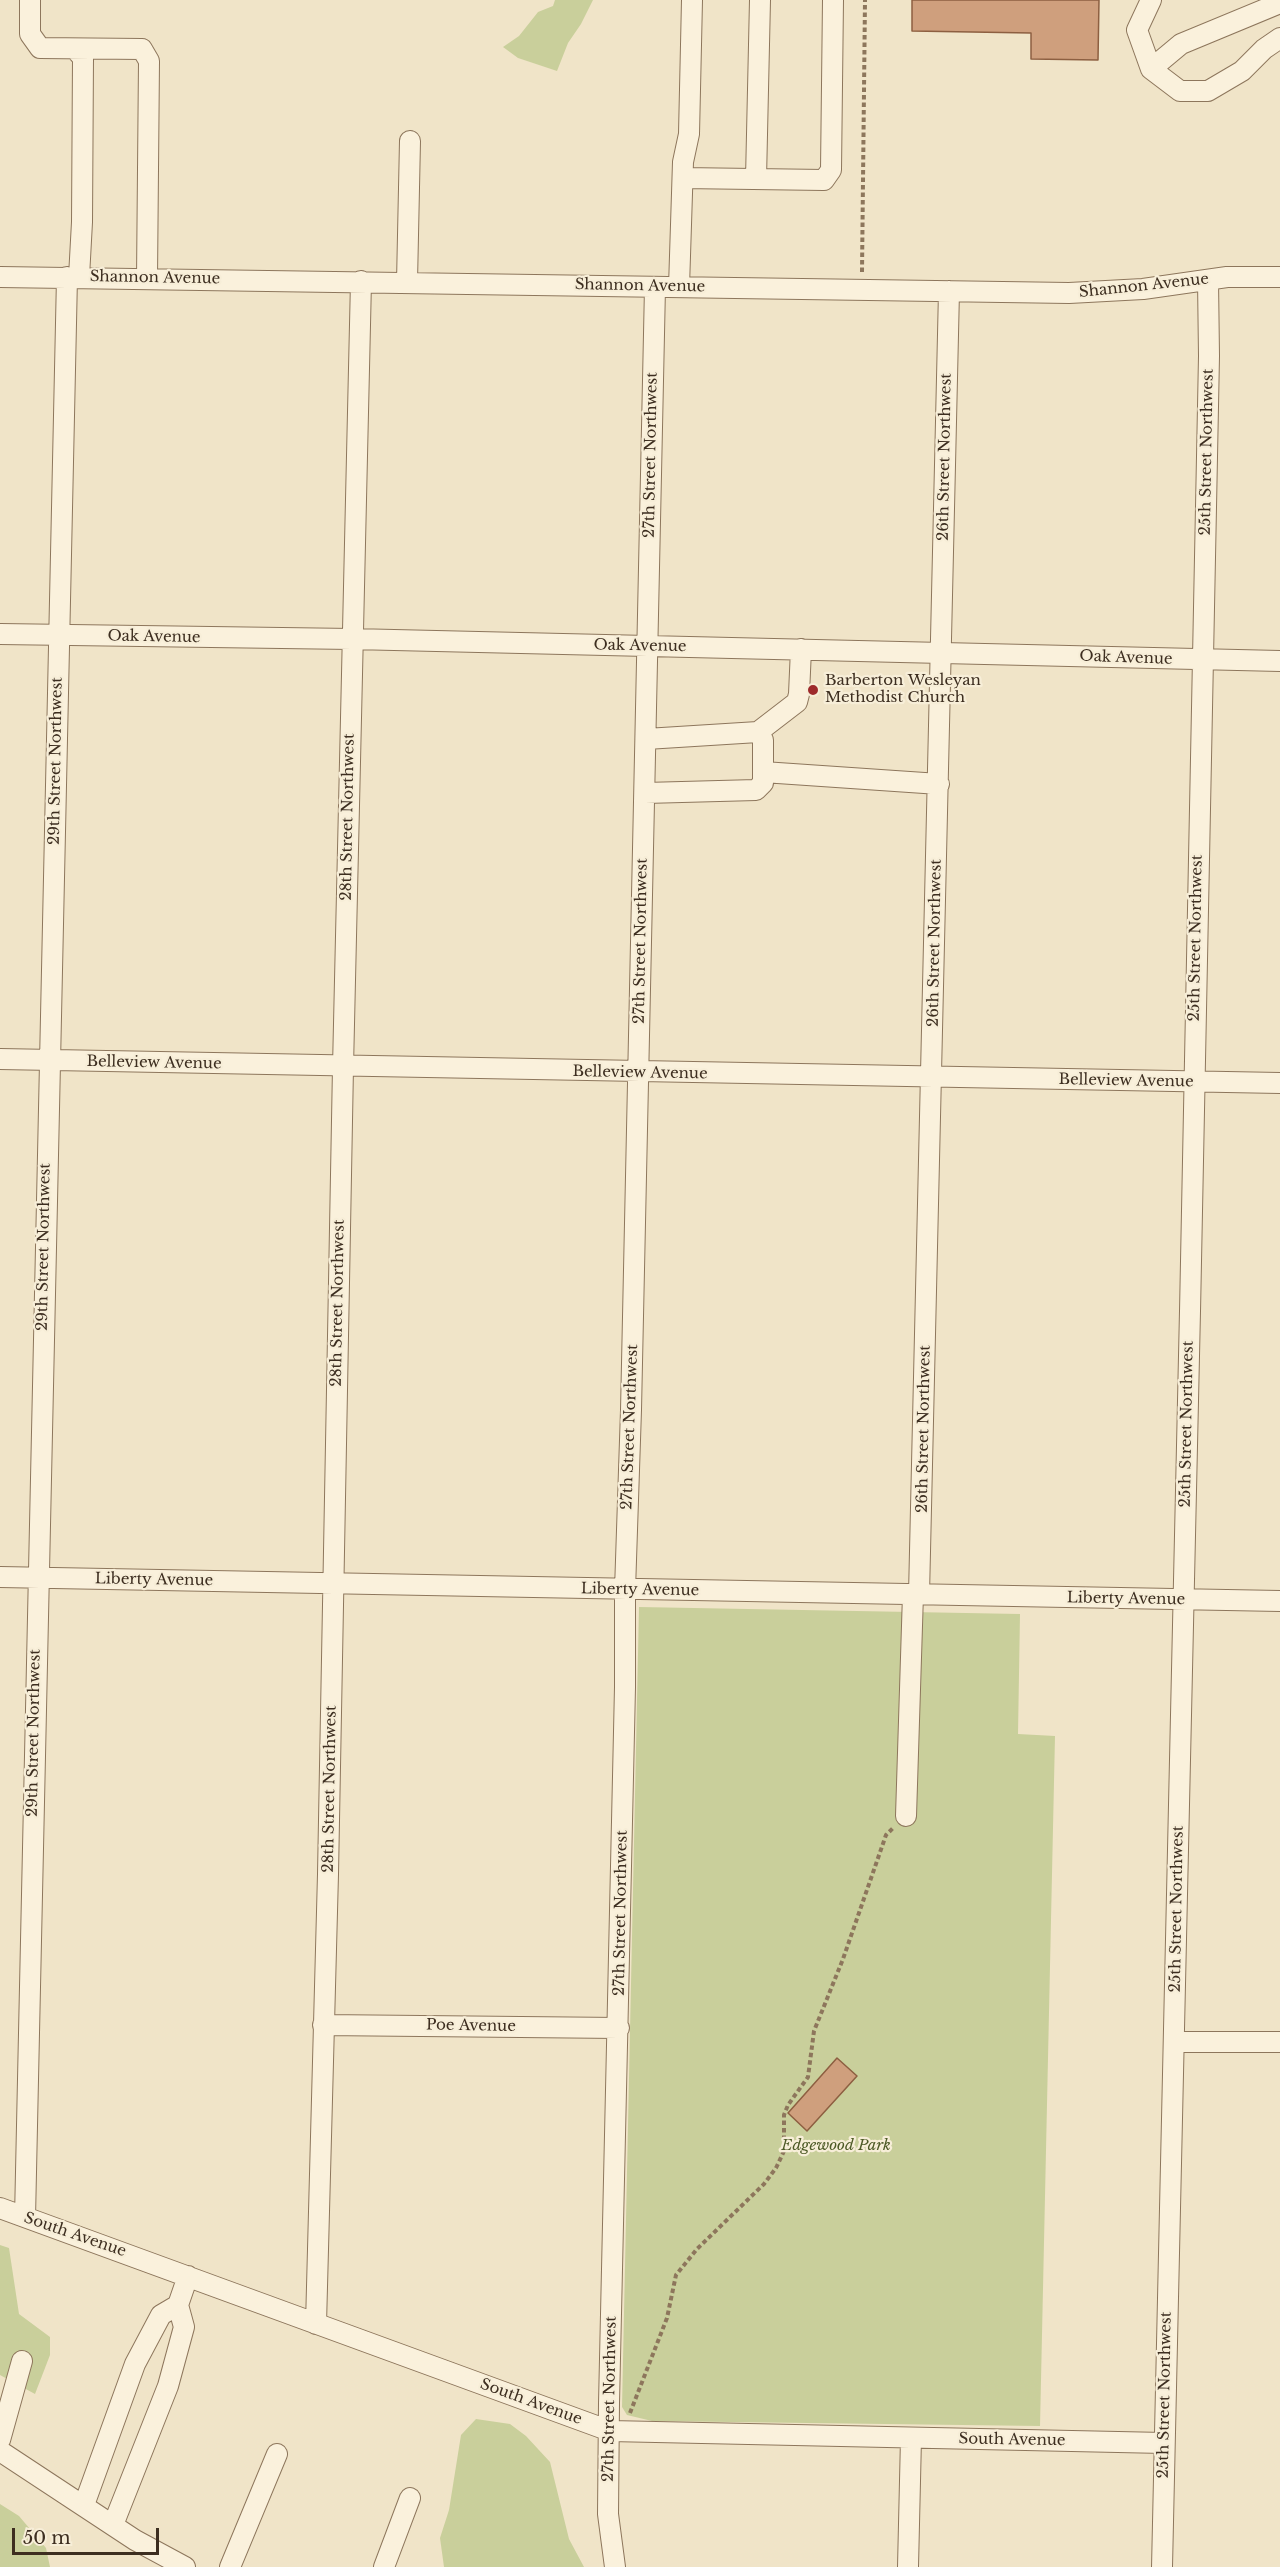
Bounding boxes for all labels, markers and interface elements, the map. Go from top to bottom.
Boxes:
street label: Shannon Avenue [90,268,220,288]
street label: Shannon Avenue [1078,270,1210,302]
street label: Shannon Avenue [575,276,705,296]
street label: 25th Street Northwest [1197,368,1217,536]
street label: 27th Street Northwest [641,372,661,538]
street label: 26th Street Northwest [935,373,955,541]
street label: Oak Avenue [107,627,201,647]
street label: Oak Avenue [593,636,687,656]
street label: Oak Avenue [1079,647,1173,669]
place label: Barberton Wesleyan Methodist Church [825,672,981,707]
street label: 29th Street Northwest [46,677,66,845]
marker: Barberton Wesleyan Methodist Church [806,683,820,697]
street label: 28th Street Northwest [338,733,358,901]
street label: 25th Street Northwest [1186,854,1206,1022]
street label: 27th Street Northwest [631,858,651,1024]
street label: 26th Street Northwest [925,859,945,1027]
street label: Belleview Avenue [86,1053,222,1073]
street label: Belleview Avenue [572,1063,708,1083]
street label: Belleview Avenue [1058,1071,1194,1091]
street label: 29th Street Northwest [34,1163,54,1331]
street label: 28th Street Northwest [328,1219,348,1387]
street label: 25th Street Northwest [1177,1340,1197,1508]
street label: 27th Street Northwest [618,1344,642,1510]
street label: 26th Street Northwest [914,1345,934,1513]
street label: Liberty Avenue [95,1570,213,1590]
street label: Liberty Avenue [581,1580,699,1600]
street label: Liberty Avenue [1067,1589,1185,1609]
street label: 29th Street Northwest [24,1649,44,1817]
street label: 28th Street Northwest [320,1705,340,1873]
street label: 25th Street Northwest [1167,1825,1187,1993]
street label: 27th Street Northwest [611,1830,631,1996]
street label: Poe Avenue [426,2016,516,2036]
park label: Edgewood Park [781,2137,891,2155]
street label: South Avenue [22,2209,128,2261]
street label: 25th Street Northwest [1155,2311,1175,2479]
street label: 27th Street Northwest [600,2316,620,2482]
street label: South Avenue [478,2375,584,2429]
street label: South Avenue [958,2430,1066,2450]
scale bar [15,2516,162,2554]
text: 50 m [23,2527,71,2549]

